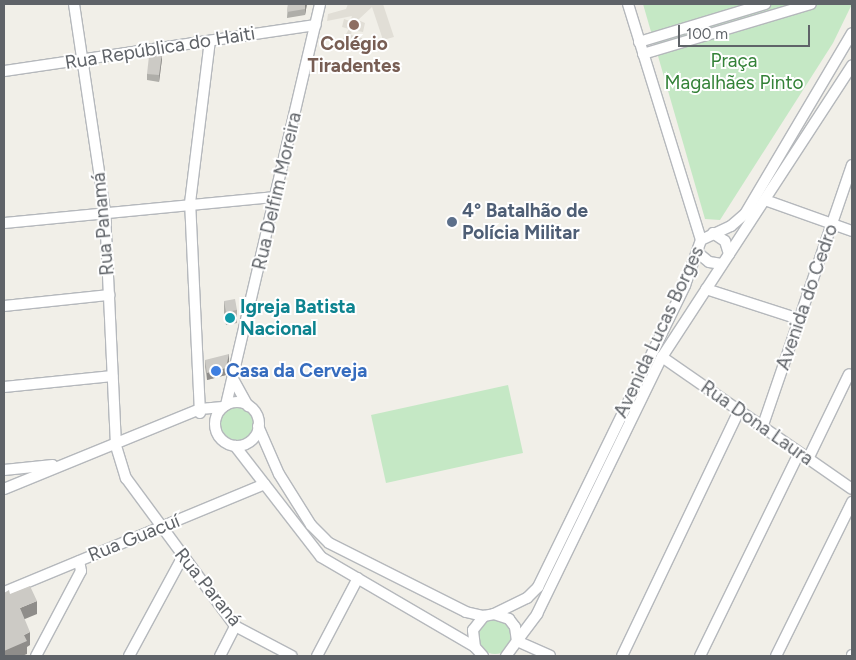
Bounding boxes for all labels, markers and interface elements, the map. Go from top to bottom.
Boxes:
scale bar [681,15,814,47]
marker: Colégio Tiradentes [348,19,360,31]
street label: Rua República do Haiti [63,22,257,74]
text: 100 m [686,25,728,43]
place label: Colégio Tiradentes [308,33,400,77]
park label: Praça Magalhães Pinto [664,50,804,94]
street label: Rua Delfim Moreira [248,110,306,272]
street label: Rua Panamá [87,171,119,277]
place label: 4° Batalhão de Polícia Militar [462,200,588,244]
marker: 4° Batalhão de Polícia Militar [446,216,458,228]
street label: Avenida do Cedro [771,221,843,373]
street label: Avenida Lucas Borges [609,243,709,421]
place label: Igreja Batista Nacional [240,296,356,340]
marker: Igreja Batista Nacional [224,312,236,324]
place label: Casa da Cerveja [226,360,367,382]
marker: Casa da Cerveja [210,365,222,377]
street label: Rua Dona Laura [696,376,818,470]
street label: Rua Guacuí [85,509,183,567]
street label: Rua Paraná [170,543,246,631]

